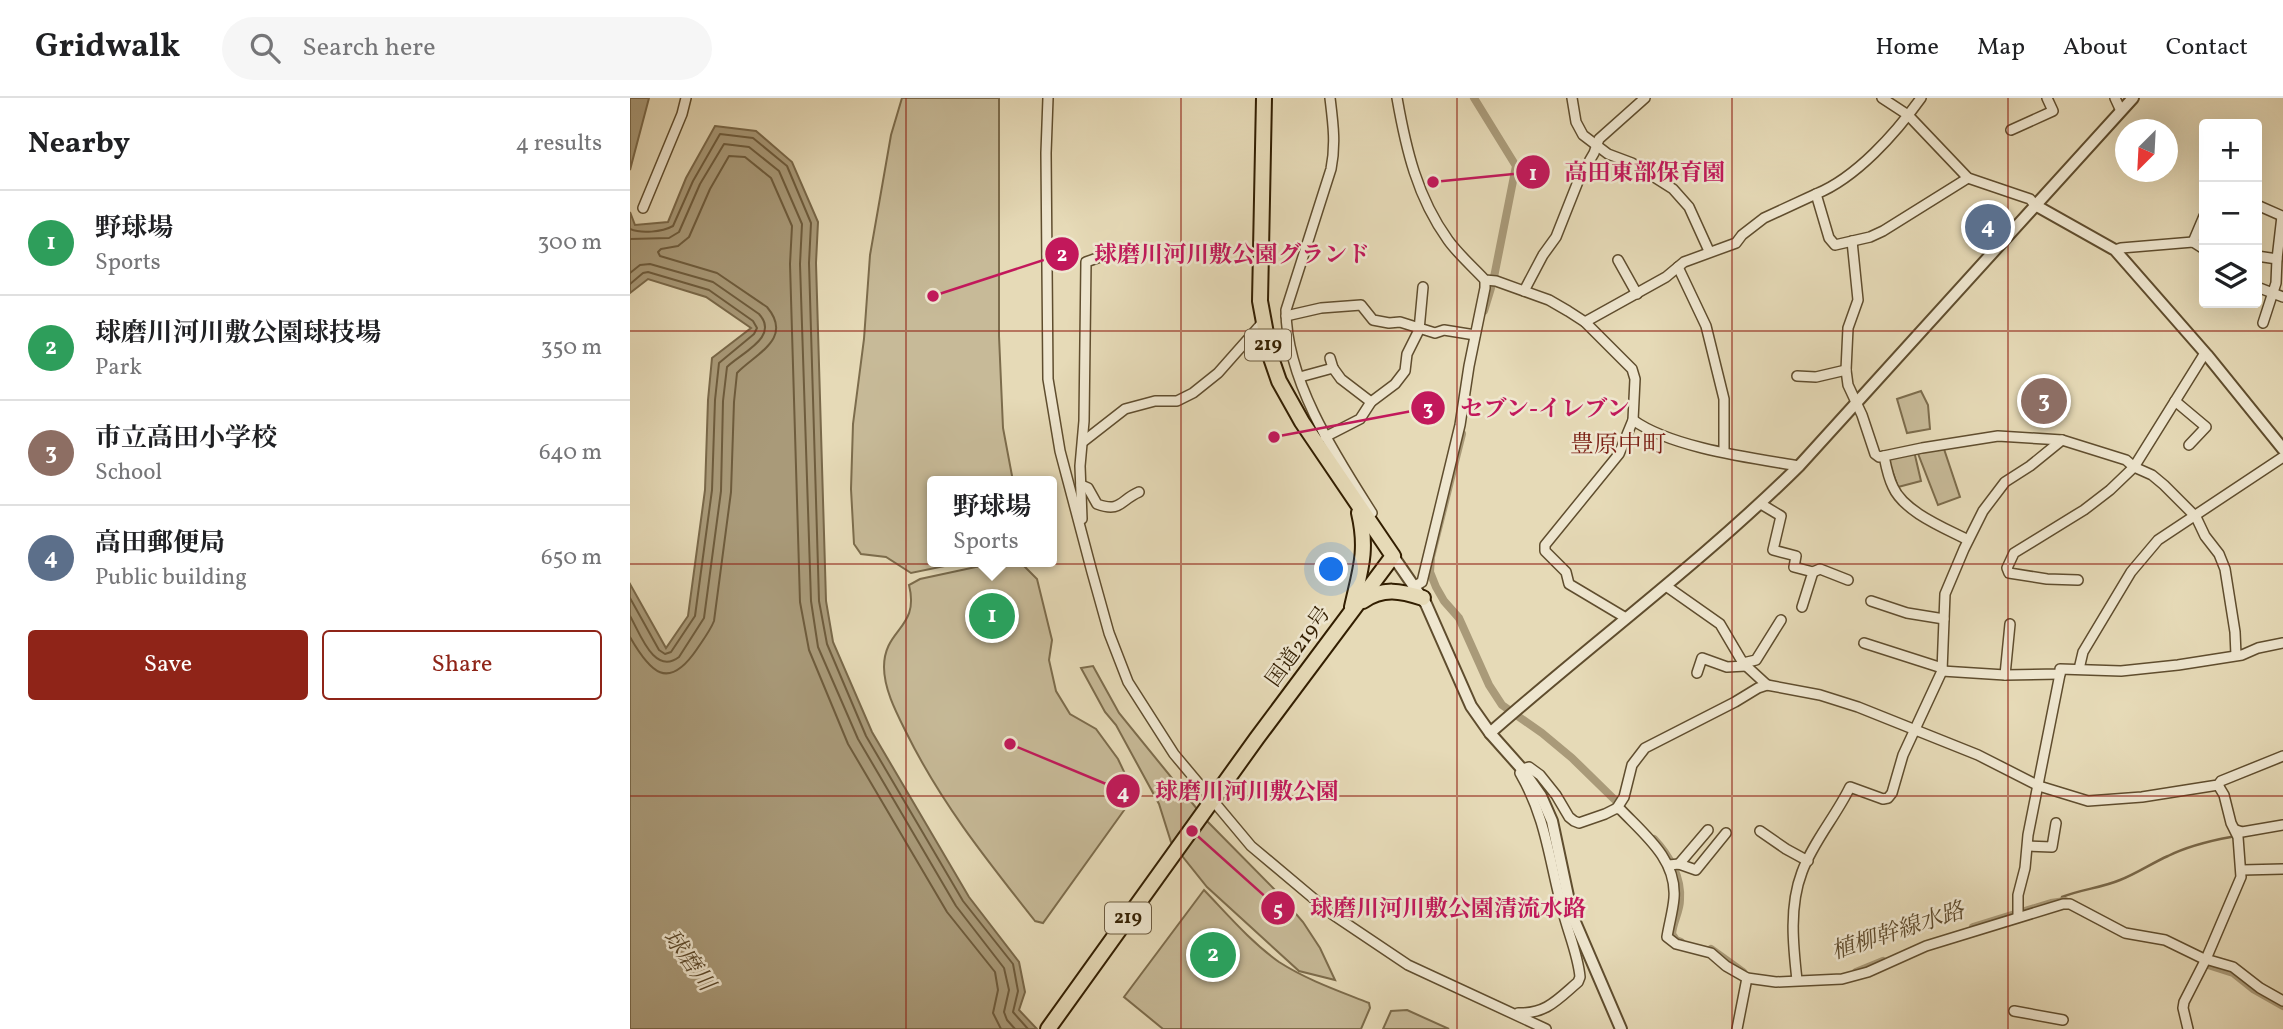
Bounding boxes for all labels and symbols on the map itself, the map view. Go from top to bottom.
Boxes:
north arrow [2115,119,2178,182]
callout: 高田東部保育園 [1515,150,1739,194]
text: 高田東部保育園 [1565,158,1726,190]
text: 1 [1529,160,1537,189]
pin: 4 [1965,201,2011,253]
callout: 球磨川河川敷公園グランド [1045,232,1384,276]
text: 球磨川河川敷公園グランド [1094,240,1370,272]
text: 2 [1057,241,1067,270]
road number: 219 [1245,330,1291,360]
pin: 3 [2021,375,2067,427]
callout: セブン-イレブン [1410,386,1644,430]
text: セブン-イレブン [1461,394,1629,426]
text: 3 [1423,395,1433,424]
district label: 豊原中町 [1570,429,1666,463]
your location [1314,552,1348,586]
pin: 1 [969,590,1015,642]
street label: 国道219号 [1260,601,1338,693]
callout: 球磨川河川敷公園 [1106,769,1353,813]
text: 球磨川河川敷公園 [1155,777,1339,809]
text: 4 [1117,779,1130,808]
callout: 球磨川河川敷公園清流水路 [1261,886,1600,930]
text: 球磨川河川敷公園清流水路 [1310,894,1586,926]
water label: 植柳幹線水路 [1827,895,1970,969]
text: 5 [1273,896,1283,925]
road number: 219 [1105,902,1151,933]
water label: 球磨川 [655,924,723,1001]
pin: 2 [1190,929,1236,981]

